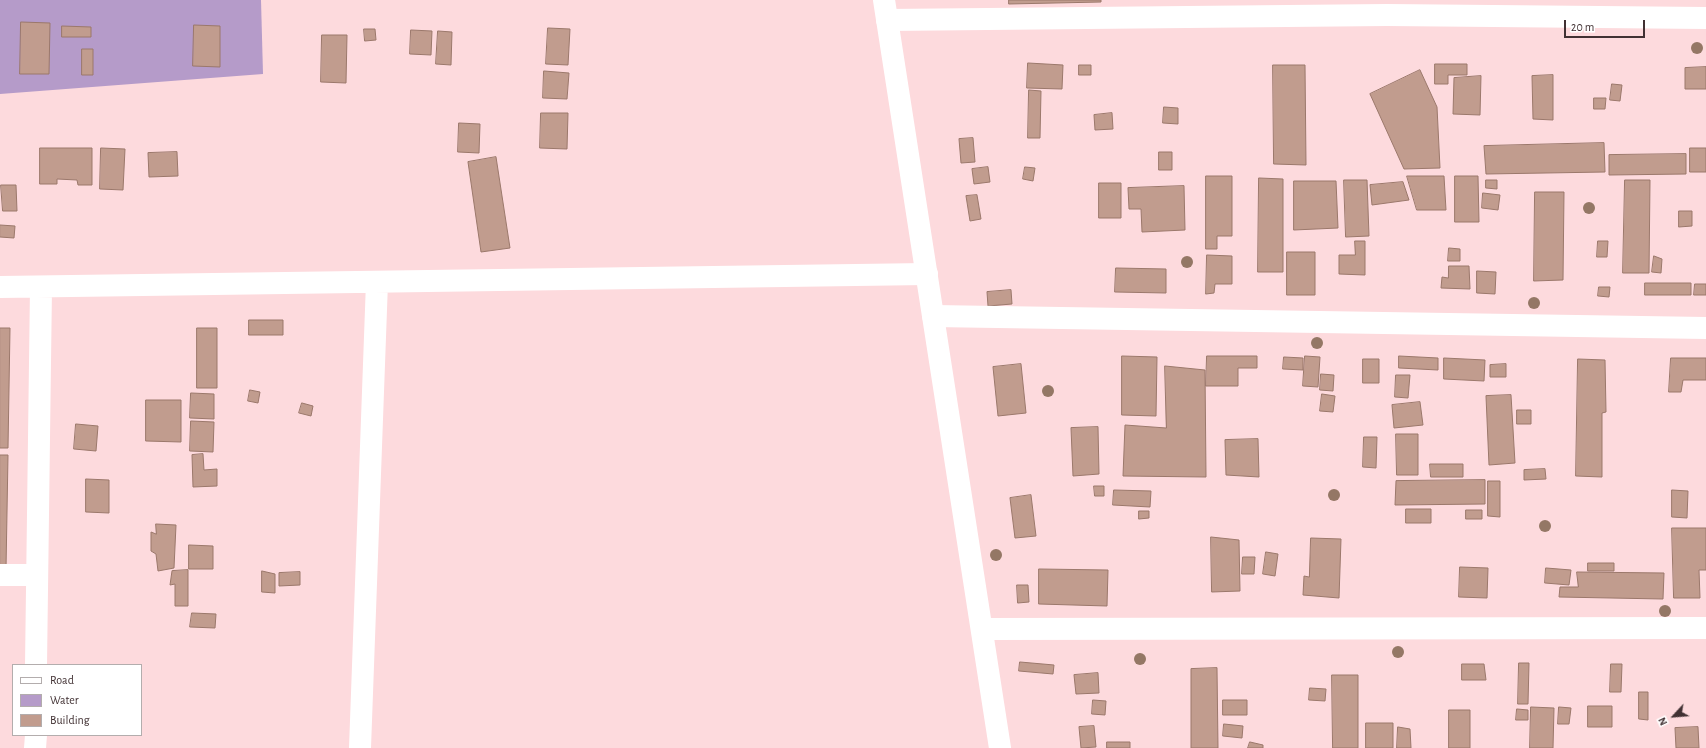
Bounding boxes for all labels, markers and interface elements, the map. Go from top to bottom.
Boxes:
scale bar [1566,12,1647,38]
text: 20 m [1571,21,1594,33]
legend [12,664,142,736]
text: Road [50,674,74,686]
text: Water [50,694,79,706]
north arrow [1654,696,1694,736]
text: Building [50,714,90,726]
text: N [1656,716,1669,727]

